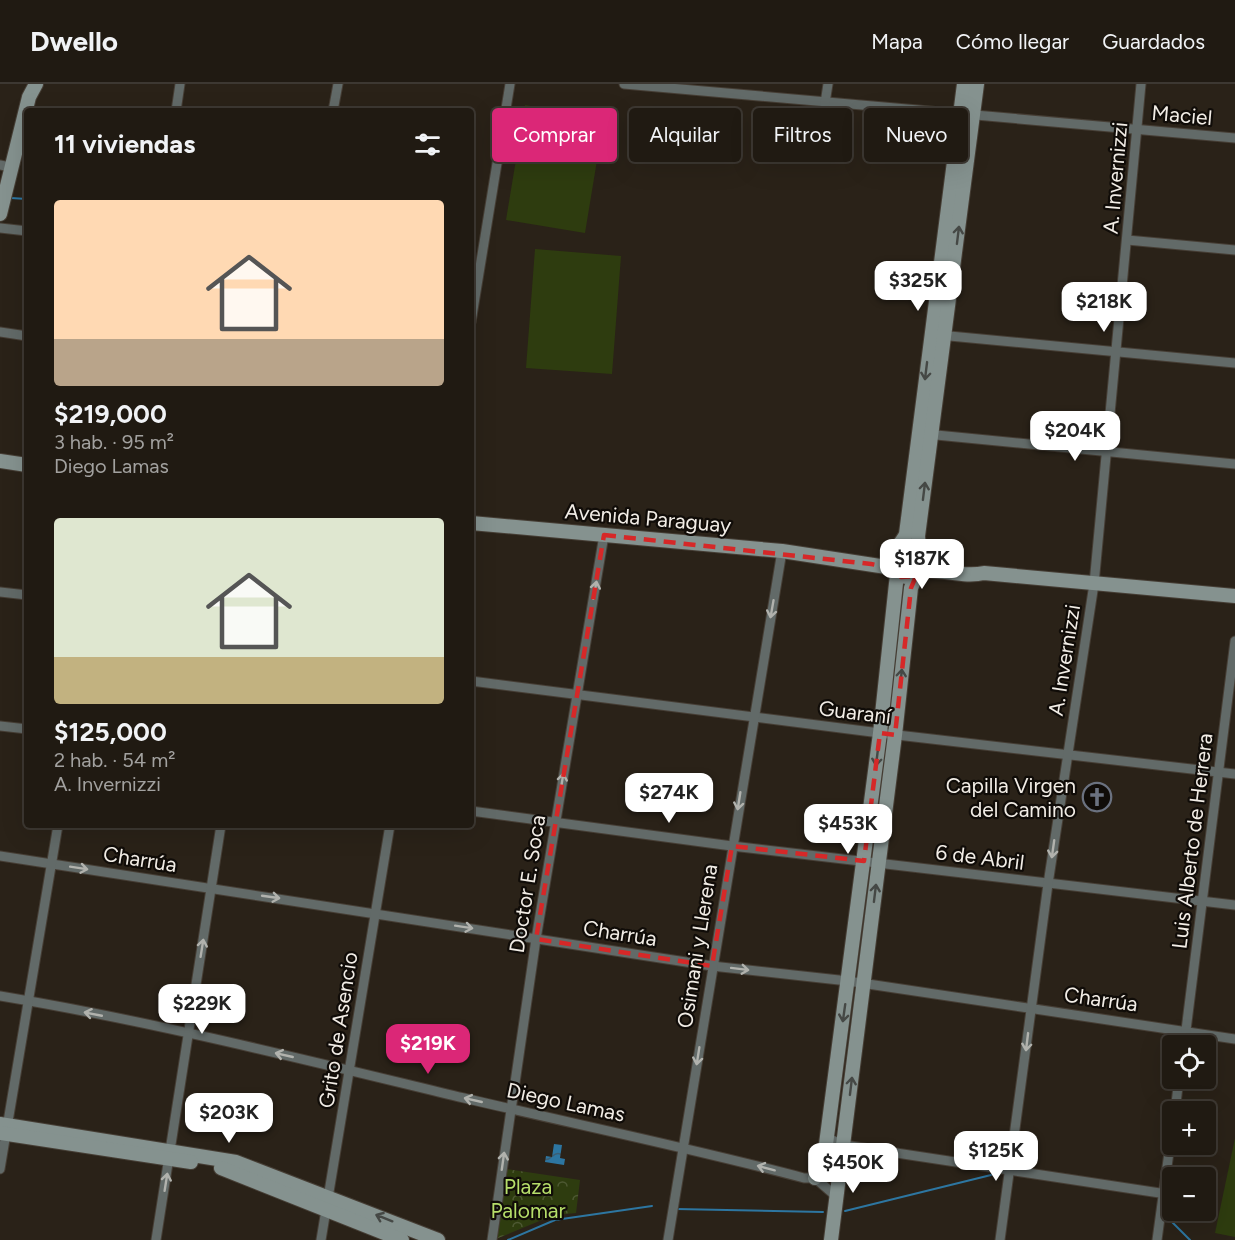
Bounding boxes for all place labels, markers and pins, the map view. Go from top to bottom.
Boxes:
pin: $325K [876,261,960,312]
pin: $218K [1062,282,1146,333]
pin: $204K [1033,411,1117,462]
pin: $187K [880,539,964,590]
pin: $274K [627,773,711,824]
place label: Capilla Virgen del Camino [946,773,1076,822]
church icon: Capilla Virgen del Camino [1081,781,1113,813]
pin: $453K [806,804,890,855]
pin: $229K [160,984,244,1035]
pin: $219K [386,1024,470,1075]
pin: $203K [187,1093,271,1144]
pin: $125K [954,1131,1038,1182]
pin: $450K [811,1143,895,1194]

